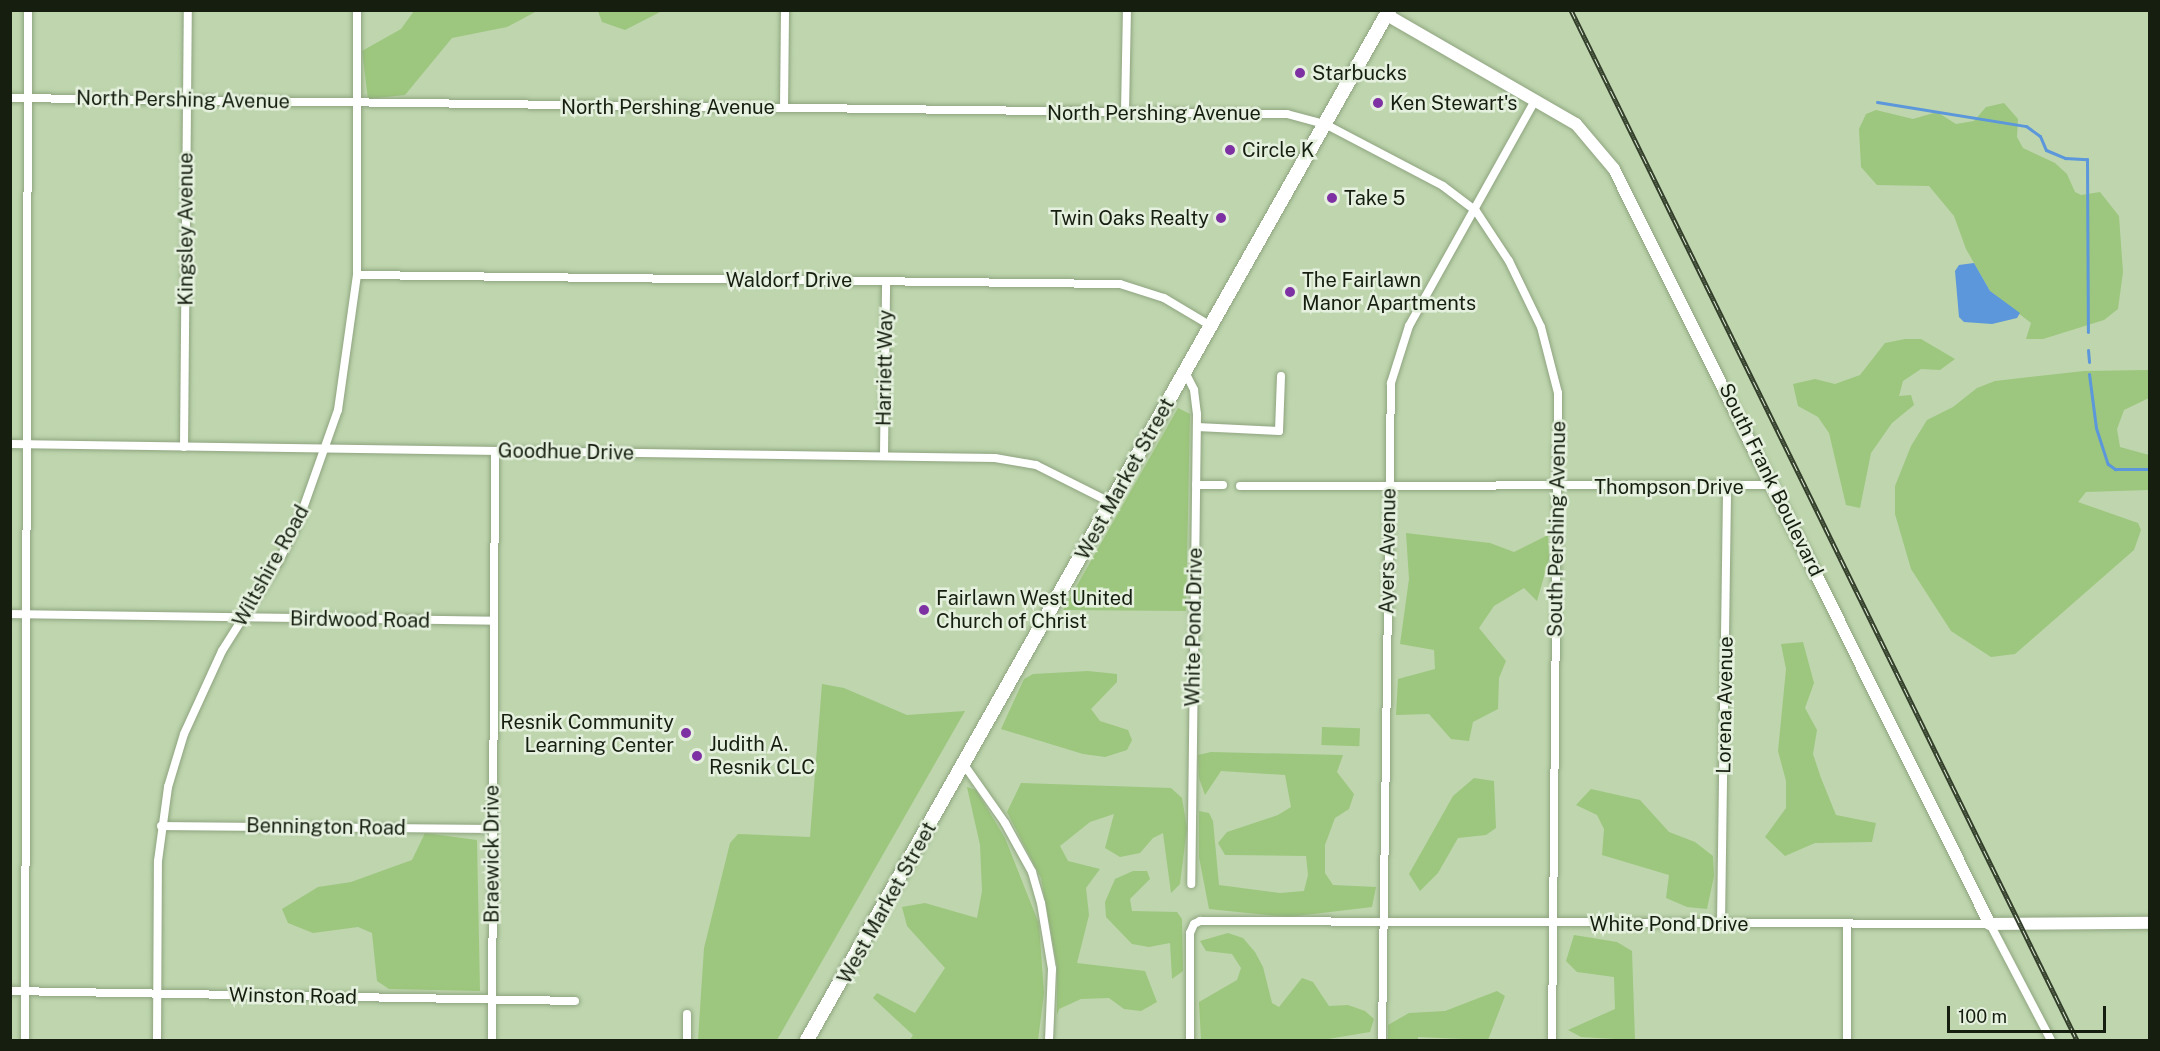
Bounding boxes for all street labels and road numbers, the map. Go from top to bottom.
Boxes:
street label: North Pershing Avenue [76,86,290,114]
street label: North Pershing Avenue [561,95,775,119]
street label: North Pershing Avenue [1047,101,1261,125]
street label: Kingsley Avenue [174,152,198,306]
street label: Waldorf Drive [726,268,852,292]
street label: Harriett Way [872,309,898,427]
street label: South Frank Boulevard [1714,379,1828,581]
street label: West Market Street [1071,394,1179,564]
street label: South Pershing Avenue [1543,421,1571,637]
street label: Goodhue Drive [498,439,634,465]
street label: Thompson Drive [1594,475,1744,499]
street label: Ayers Avenue [1375,488,1401,614]
street label: Wiltshire Road [228,501,314,631]
street label: White Pond Drive [1181,547,1207,707]
street label: Birdwood Road [290,607,430,633]
street label: Lorena Avenue [1712,636,1738,774]
street label: Braewick Drive [480,785,504,923]
street label: Bennington Road [246,814,406,840]
street label: West Market Street [833,818,941,988]
street label: White Pond Drive [1589,912,1749,936]
street label: Winston Road [229,983,357,1009]

